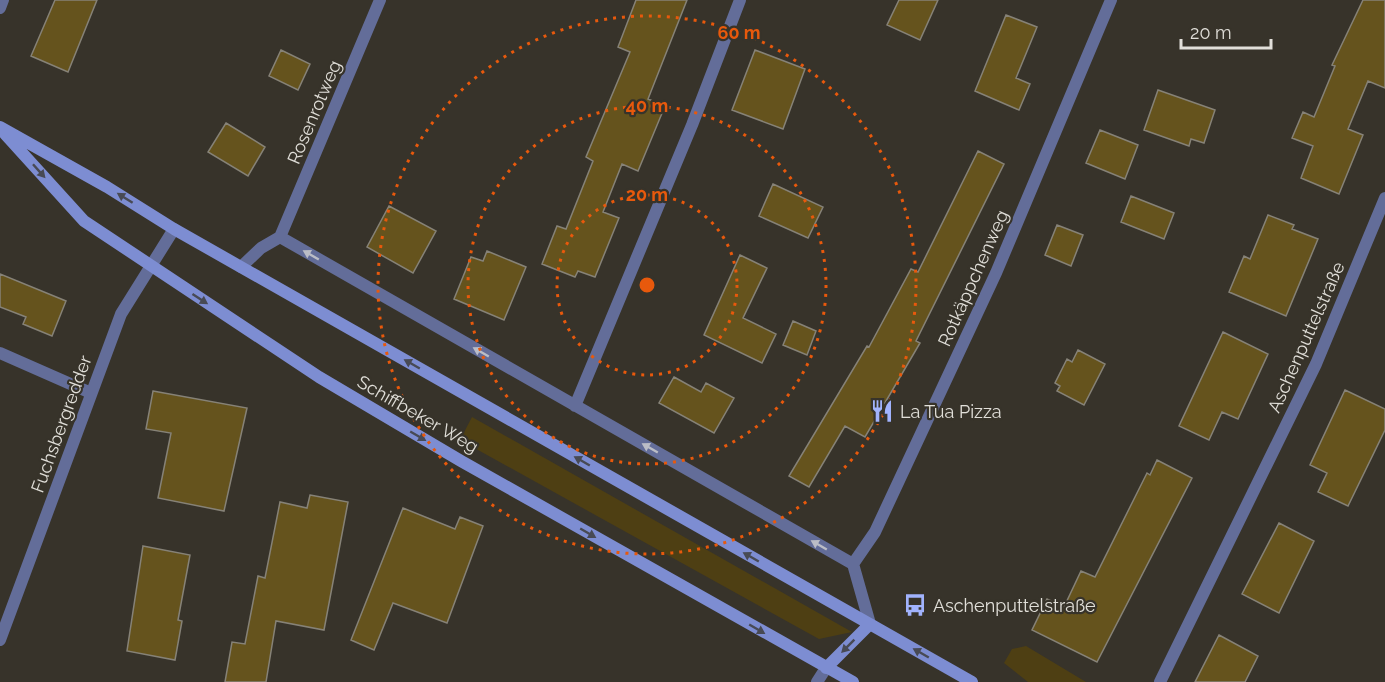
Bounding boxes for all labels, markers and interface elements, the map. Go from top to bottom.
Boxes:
scale bar [1181,12,1271,50]
text: 60 m [717,22,761,43]
text: 20 m [1190,22,1232,43]
street label: Rosenrotweg [283,57,345,167]
text: 40 m [626,95,668,116]
one-way arrow [32,164,46,179]
text: 20 m [626,184,668,205]
one-way arrow [117,193,133,204]
street label: Rotkäppchenweg [934,207,1012,349]
one-way arrow [302,250,319,260]
street label: Aschenputtelstraße [1263,258,1349,416]
centre of rings [637,275,657,295]
one-way arrow [192,293,208,304]
one-way arrow [472,347,489,357]
street label: Fuchsbergredder [26,352,96,495]
one-way arrow [403,359,420,369]
street label: Schiffbeker Weg [354,371,482,457]
restaurant icon: La Tua Pizza [869,398,895,424]
place label: La Tua Pizza [900,401,1002,422]
one-way arrow [410,430,426,441]
one-way arrow [642,443,658,454]
one-way arrow [574,455,590,466]
one-way arrow [579,527,596,537]
one-way arrow [810,540,827,550]
one-way arrow [742,552,759,562]
bus stop icon: Aschenputtelstraße [902,592,928,618]
place label: Aschenputtelstraße [933,595,1096,616]
one-way arrow [749,624,766,634]
one-way arrow [841,638,855,652]
one-way arrow [912,648,929,658]

